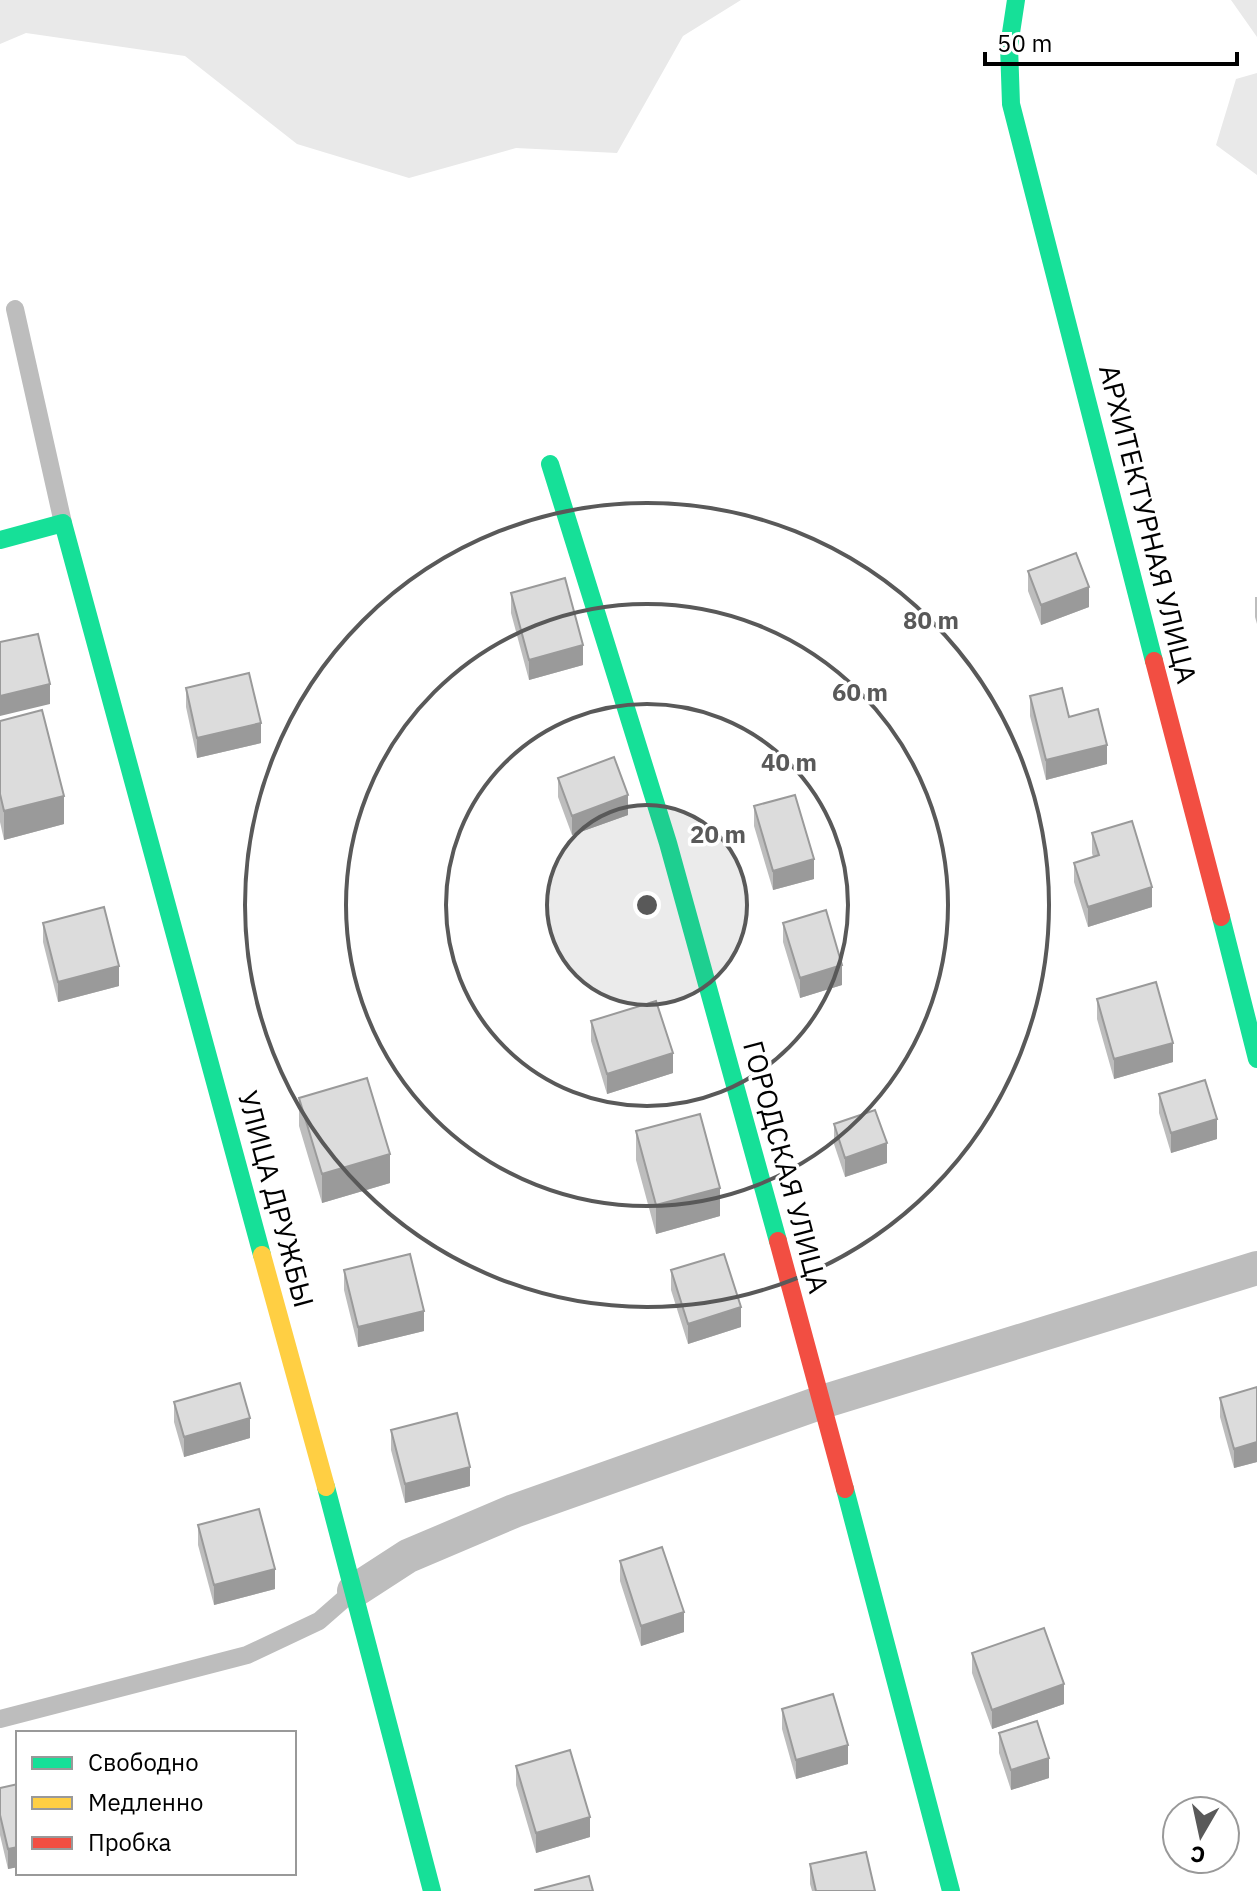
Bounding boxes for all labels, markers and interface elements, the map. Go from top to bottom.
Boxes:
scale bar [985,16,1237,66]
text: 50 m [997,27,1052,59]
street label: АРХИТЕКТУРНАЯ УЛИЦА [1091,361,1206,687]
text: 80 m [903,604,959,636]
text: 60 m [832,676,888,708]
text: 40 m [761,746,817,778]
text: 20 m [690,818,746,850]
centre of rings [633,891,661,919]
street label: ГОРОДСКАЯ УЛИЦА [735,1037,838,1297]
street label: УЛИЦА ДРУЖБЫ [230,1086,323,1311]
legend [16,1731,296,1875]
text: Свободно [88,1746,199,1778]
text: Медленно [88,1786,204,1818]
north arrow [1161,1795,1241,1875]
text: Пробка [88,1826,172,1858]
text: С [1188,1840,1207,1871]

